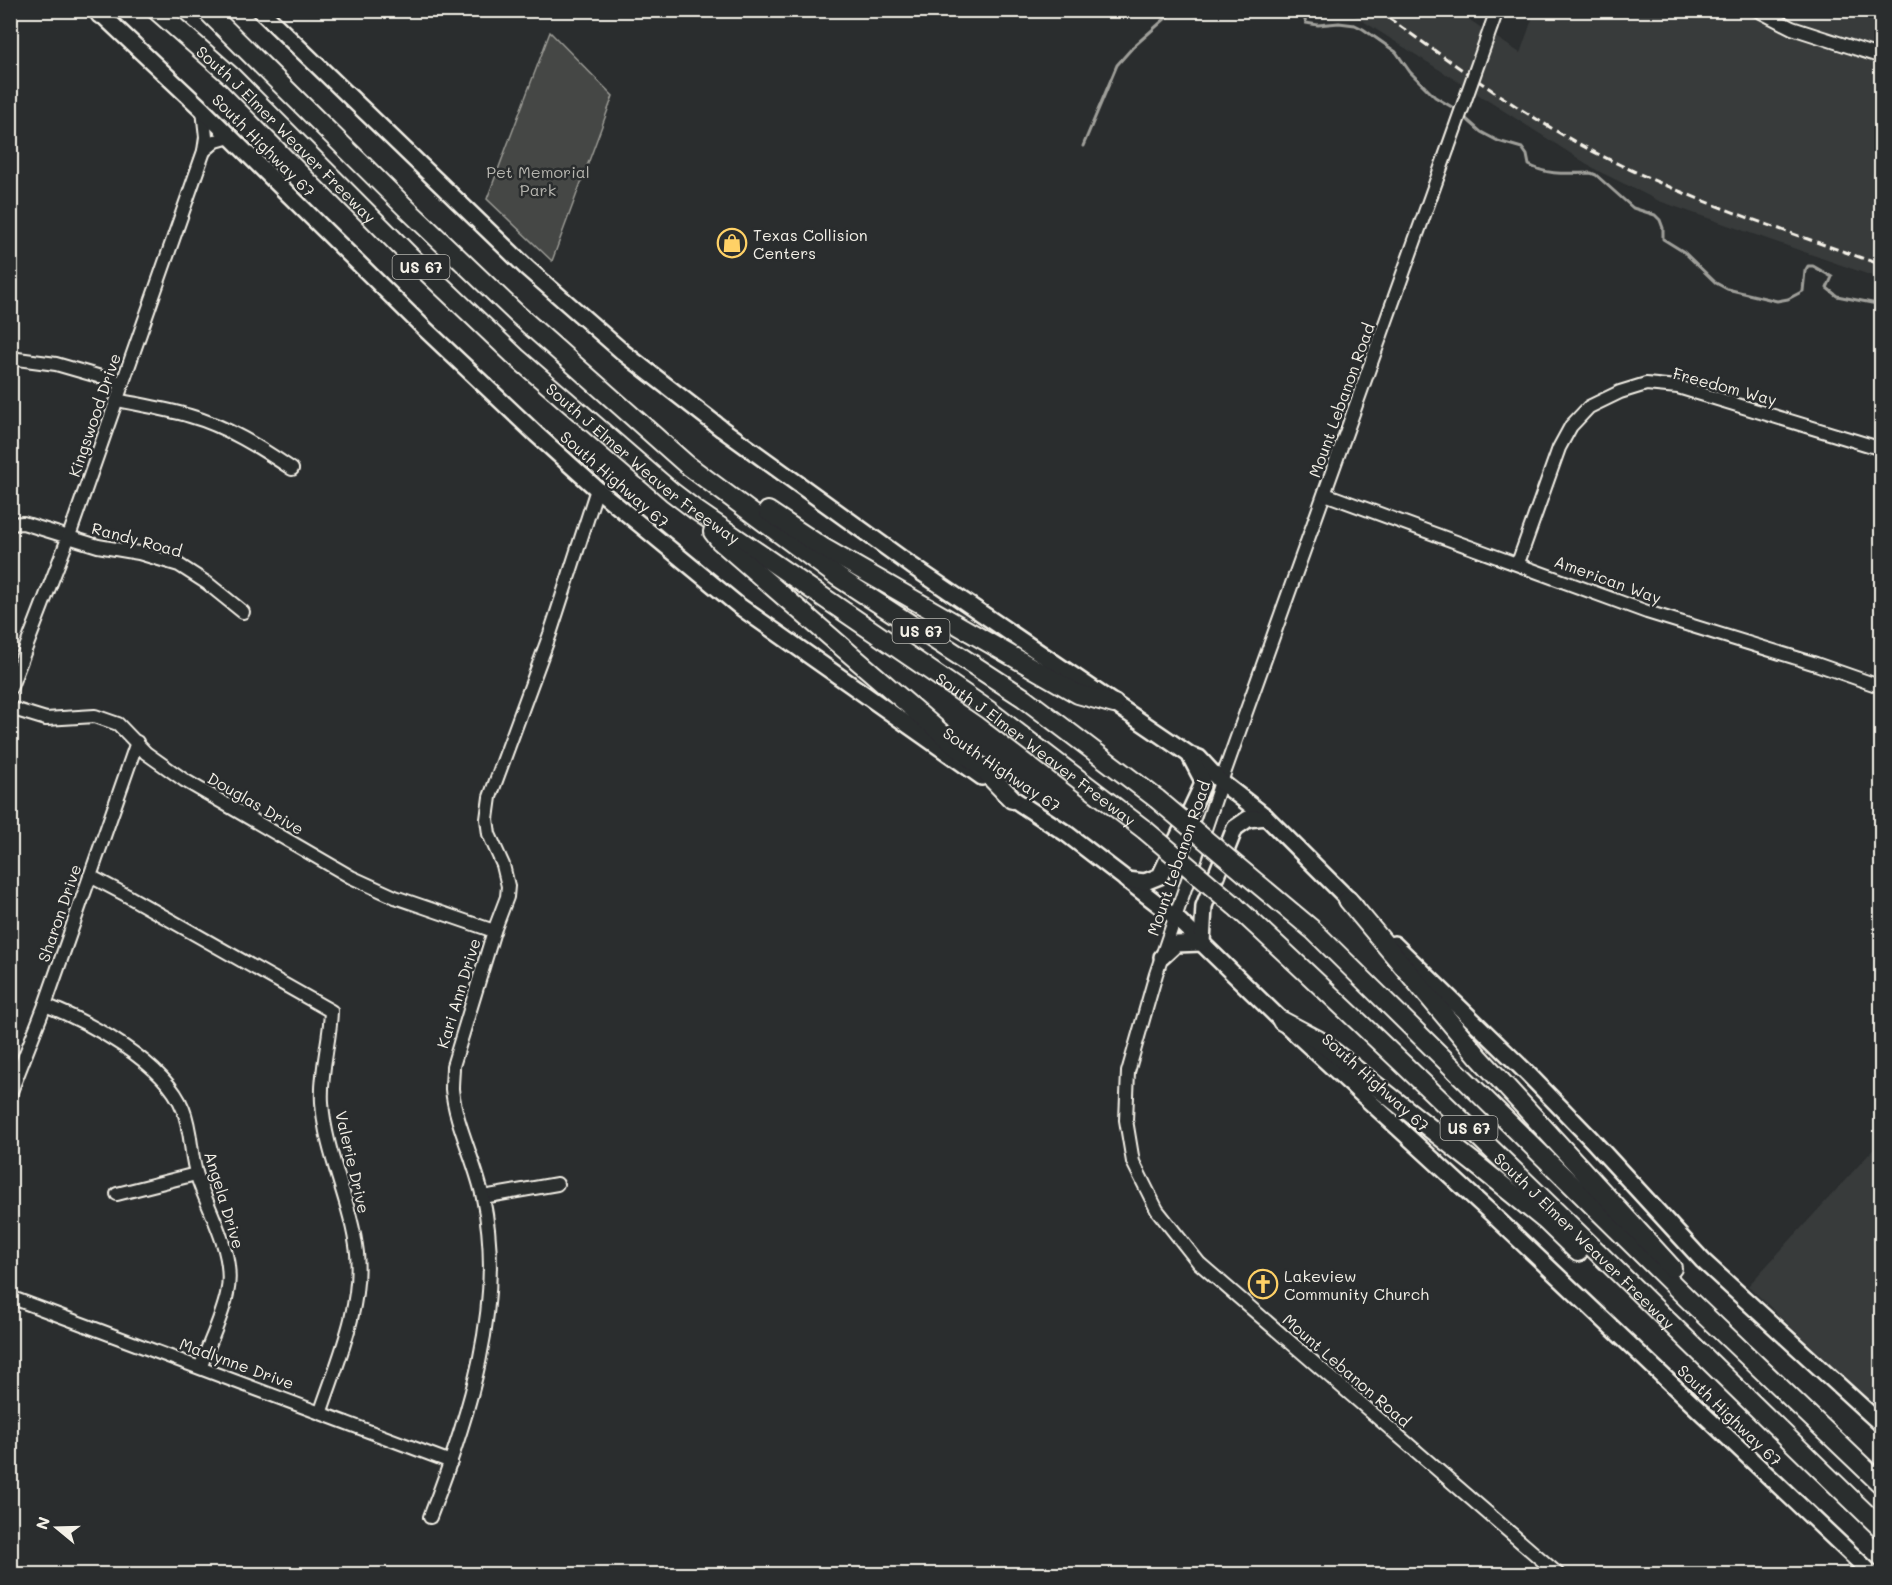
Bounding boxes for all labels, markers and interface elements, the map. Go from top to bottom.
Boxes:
street label: South J Elmer Weaver Freeway [192,40,381,227]
street label: South Highway 67 [208,89,320,201]
park label: Pet Memorial Park [486,161,590,200]
place label: Texas Collision Centers [753,224,868,263]
shop icon: Texas Collision Centers [716,227,748,259]
road number: US 67 [392,255,450,279]
street label: Mount Lebanon Road [1303,320,1379,480]
street label: Kingswood Drive [63,350,125,480]
street label: Freedom Way [1671,362,1779,410]
street label: South J Elmer Weaver Freeway [542,378,745,548]
street label: South Highway 67 [556,426,674,532]
street label: Randy Road [90,517,184,561]
street label: American Way [1552,550,1664,608]
road number: US 67 [892,619,950,643]
street label: South J Elmer Weaver Freeway [932,667,1140,830]
street label: South Highway 67 [939,722,1065,816]
street label: Douglas Drive [204,767,308,839]
street label: Mount Lebanon Road [1142,778,1214,938]
street label: Sharon Drive [33,861,85,965]
street label: Kari Ann Drive [431,935,485,1051]
street label: South Highway 67 [1318,1028,1434,1136]
street label: Valerie Drive [331,1109,375,1215]
road number: US 67 [1440,1116,1498,1140]
street label: South J Elmer Weaver Freeway [1490,1147,1680,1333]
street label: Angela Drive [200,1149,250,1251]
place label: Lakeview Community Church [1284,1265,1429,1304]
church icon: Lakeview Community Church [1247,1268,1279,1300]
street label: Mount Lebanon Road [1279,1309,1415,1431]
street label: Madlynne Drive [177,1333,297,1393]
street label: South Highway 67 [1673,1360,1787,1470]
north arrow [27,1498,87,1558]
text: N [30,1514,54,1532]

